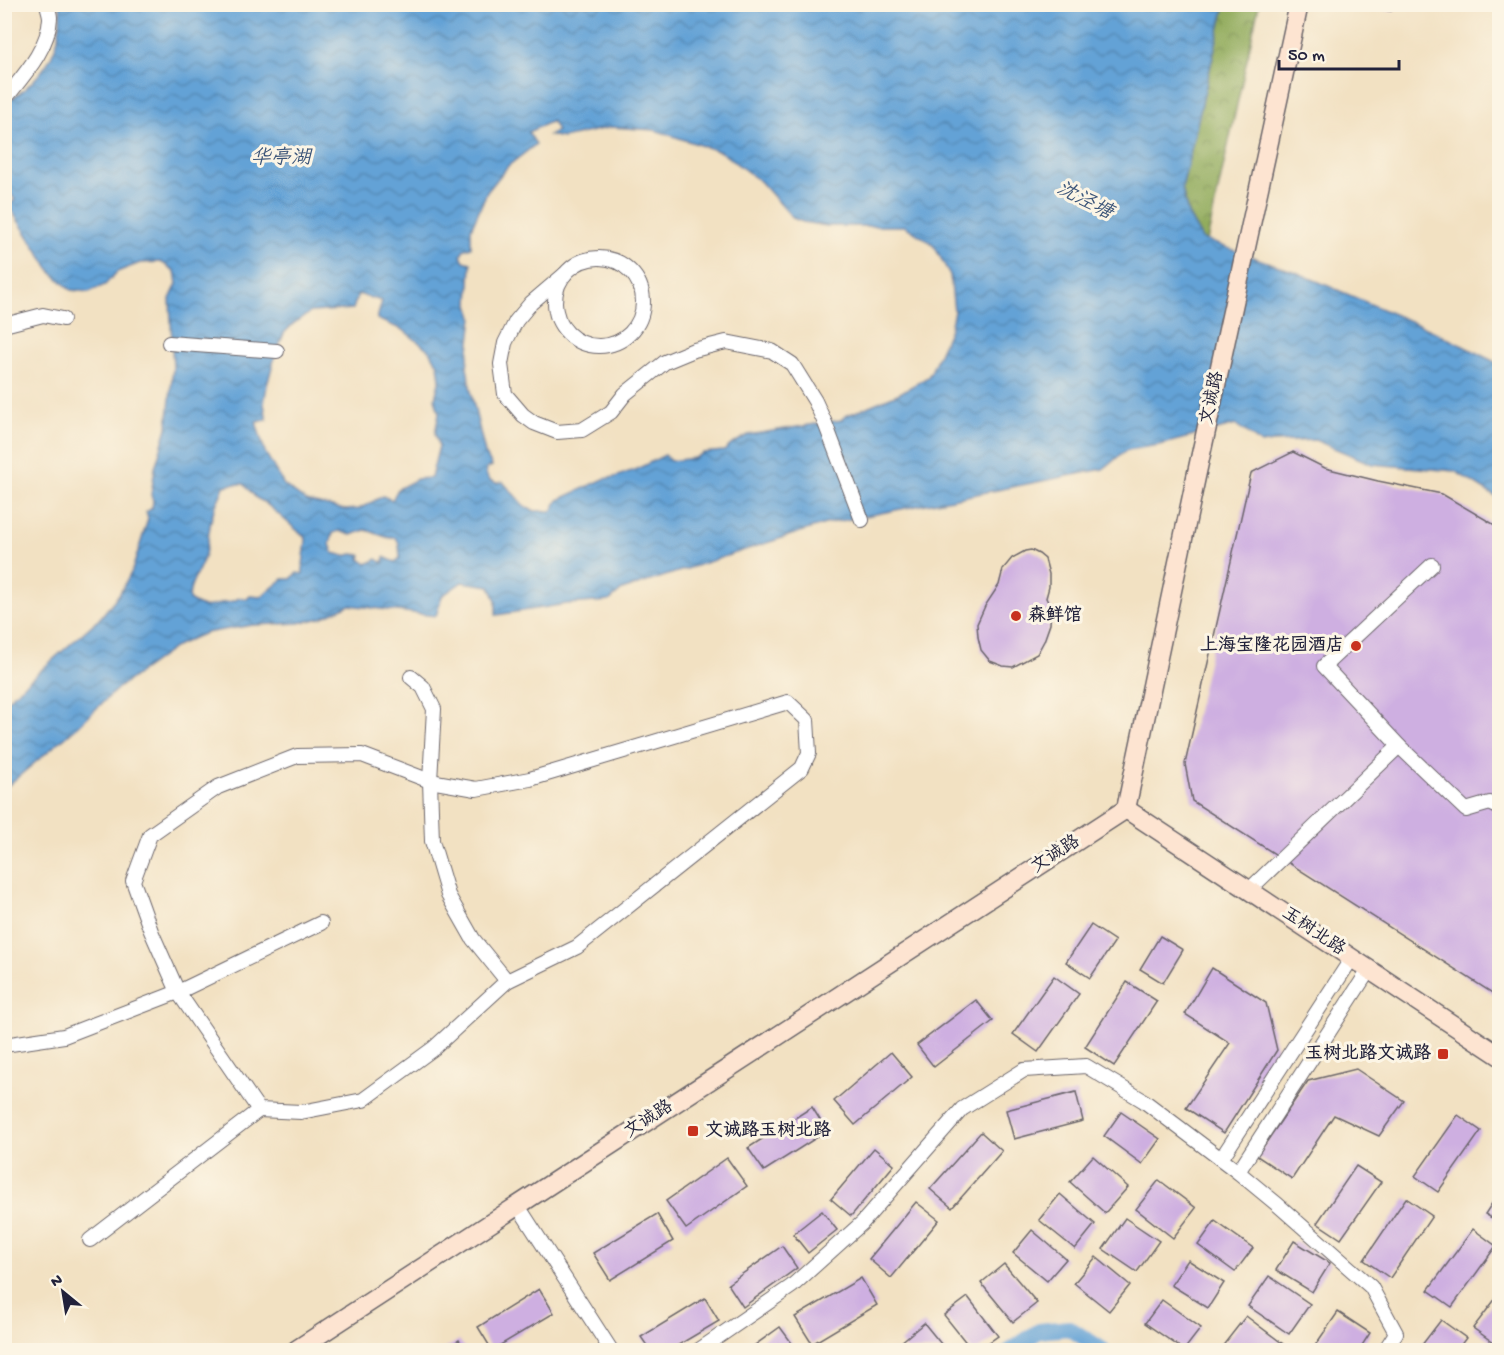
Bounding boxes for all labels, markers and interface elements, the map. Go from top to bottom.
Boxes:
scale bar [1279,33,1399,71]
text: 50 m [1288,46,1325,67]
water label: 华亭湖 [251,146,313,171]
water label: 沈泾塘 [1052,176,1119,227]
street label: 文诚路 [1196,369,1229,427]
place label: 森鲜馆 [1028,604,1082,627]
marker: 森鲜馆 [1009,609,1023,623]
place label: 上海宝隆花园酒店 [1200,635,1344,657]
marker: 上海宝隆花园酒店 [1349,639,1363,653]
street label: 文诚路 [1027,831,1084,879]
street label: 玉树北路 [1277,902,1349,961]
place label: 玉树北路文诚路 [1305,1043,1431,1065]
marker: 玉树北路文诚路 [1436,1047,1450,1061]
street label: 文诚路 [620,1096,677,1144]
place label: 文诚路玉树北路 [705,1120,831,1142]
marker: 文诚路玉树北路 [686,1124,700,1138]
north arrow [33,1262,93,1322]
text: N [48,1271,67,1293]

